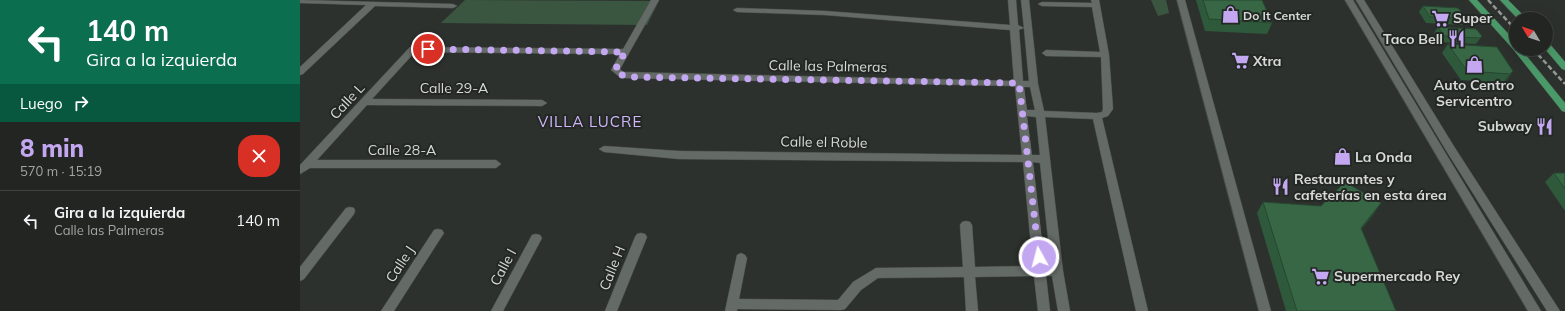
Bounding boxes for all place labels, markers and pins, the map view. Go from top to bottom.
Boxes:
shop icon: Do It Center [1220,5,1240,25]
place label: Do It Center [1243,8,1311,23]
supermarket icon: Super [1430,8,1450,28]
place label: Super [1453,9,1493,27]
restaurant icon: Taco Bell [1446,29,1466,49]
place label: Taco Bell [1383,30,1443,48]
pin [411,32,445,66]
supermarket icon: Xtra [1230,51,1250,71]
place label: Xtra [1252,52,1282,70]
shop icon: Auto Centro Servicentro [1464,55,1484,75]
place label: Auto Centro Servicentro [1434,76,1514,110]
restaurant icon: Subway [1535,116,1555,136]
place label: Subway [1478,117,1532,135]
shop icon: La Onda [1332,147,1352,167]
place label: La Onda [1355,148,1412,166]
place label: Restaurantes y cafeterías en esta área [1294,170,1447,204]
restaurant icon: Restaurantes y cafeterías en esta área [1271,177,1291,197]
supermarket icon: Supermercado Rey [1311,266,1331,286]
place label: Supermercado Rey [1334,267,1461,285]

